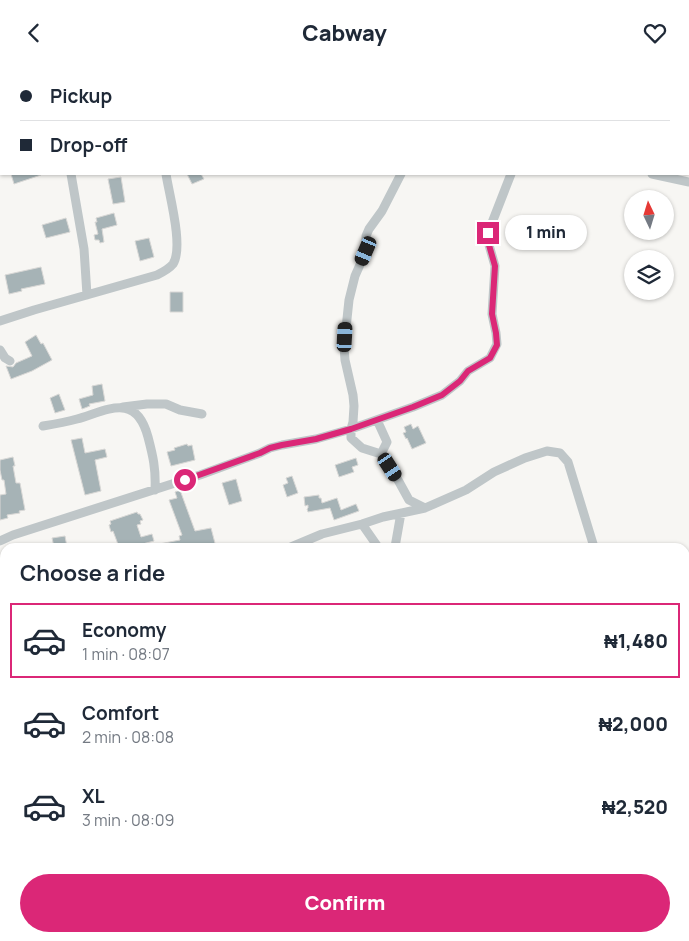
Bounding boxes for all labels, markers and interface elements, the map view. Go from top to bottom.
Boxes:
text: Cabway [302,18,387,48]
icon: back [20,19,48,47]
icon: heart [641,19,669,47]
text: Pickup [50,83,112,109]
text: Drop-off [50,132,127,158]
north arrow [624,190,674,240]
map controls [624,190,674,300]
callout: 1 min [506,215,588,251]
text: 1 min [526,221,566,243]
route end [477,222,499,244]
car [353,234,378,268]
button: layers [624,250,674,300]
car [336,322,353,352]
car [375,450,404,484]
route start [174,469,196,491]
text: Choose a ride [20,558,165,588]
text: Economy [82,617,166,643]
icon: car [22,618,67,663]
text: ₦1,480 [604,628,668,654]
text: 1 min · 08:07 [82,643,170,665]
text: Comfort [82,700,159,726]
icon: car [22,701,67,746]
text: ₦2,000 [598,711,668,737]
text: 2 min · 08:08 [82,726,174,748]
text: XL [82,783,105,809]
icon: car [22,784,67,829]
text: ₦2,520 [602,794,668,820]
text: 3 min · 08:09 [82,809,174,831]
button: Confirm [20,874,670,932]

